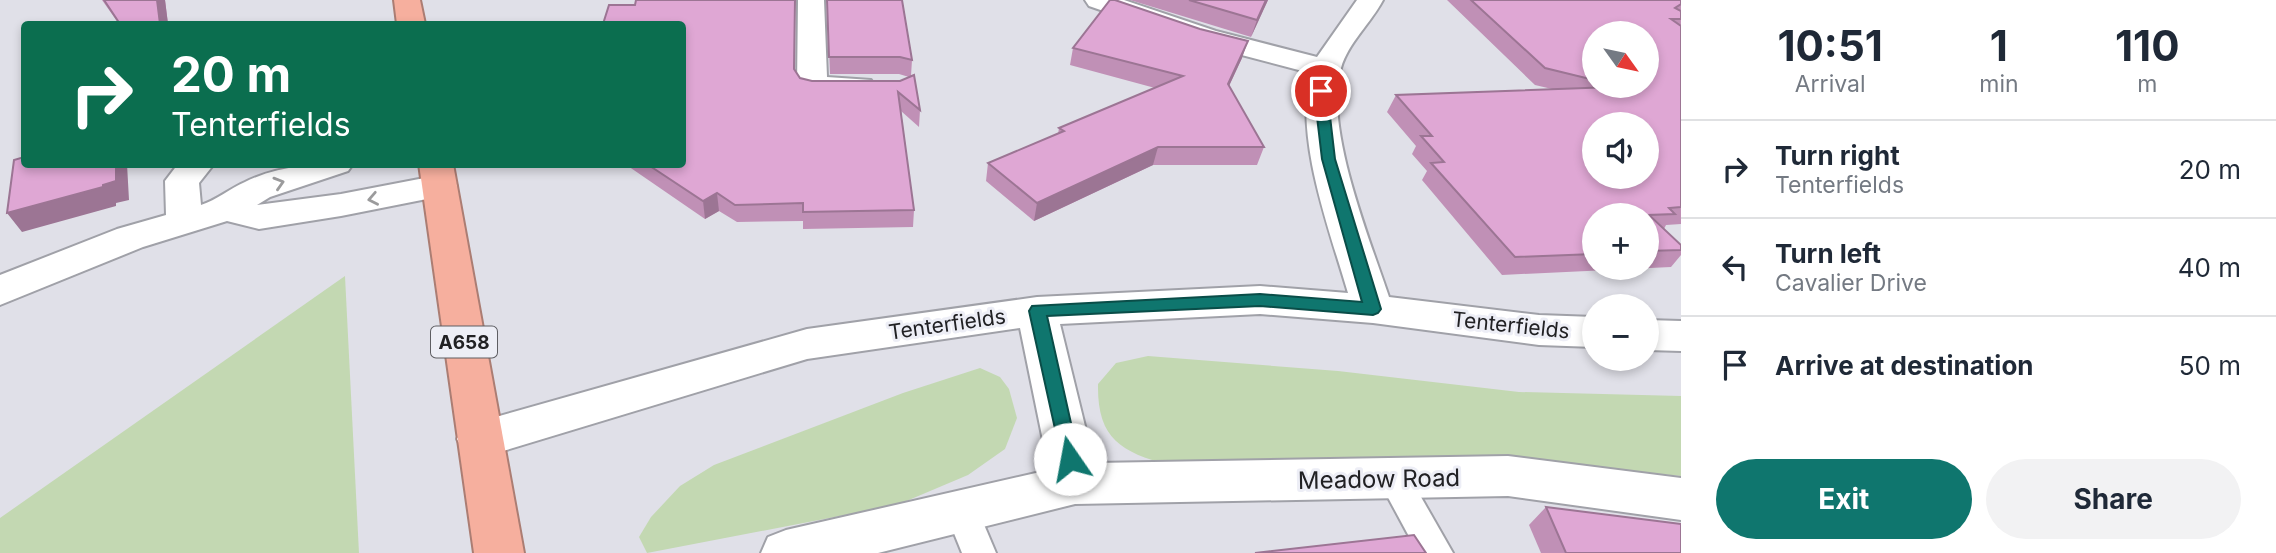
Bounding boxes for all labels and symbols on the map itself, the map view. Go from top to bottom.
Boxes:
north arrow [1582,21,1659,98]
pin [1291,61,1351,121]
one-way arrow [273,176,285,191]
one-way arrow [367,190,379,205]
street label: Tenterfields [887,303,1007,345]
street label: Tenterfields [1451,306,1571,344]
road number: A658 [431,326,497,358]
position arrow [1033,422,1107,496]
street label: Meadow Road [1298,463,1460,495]

